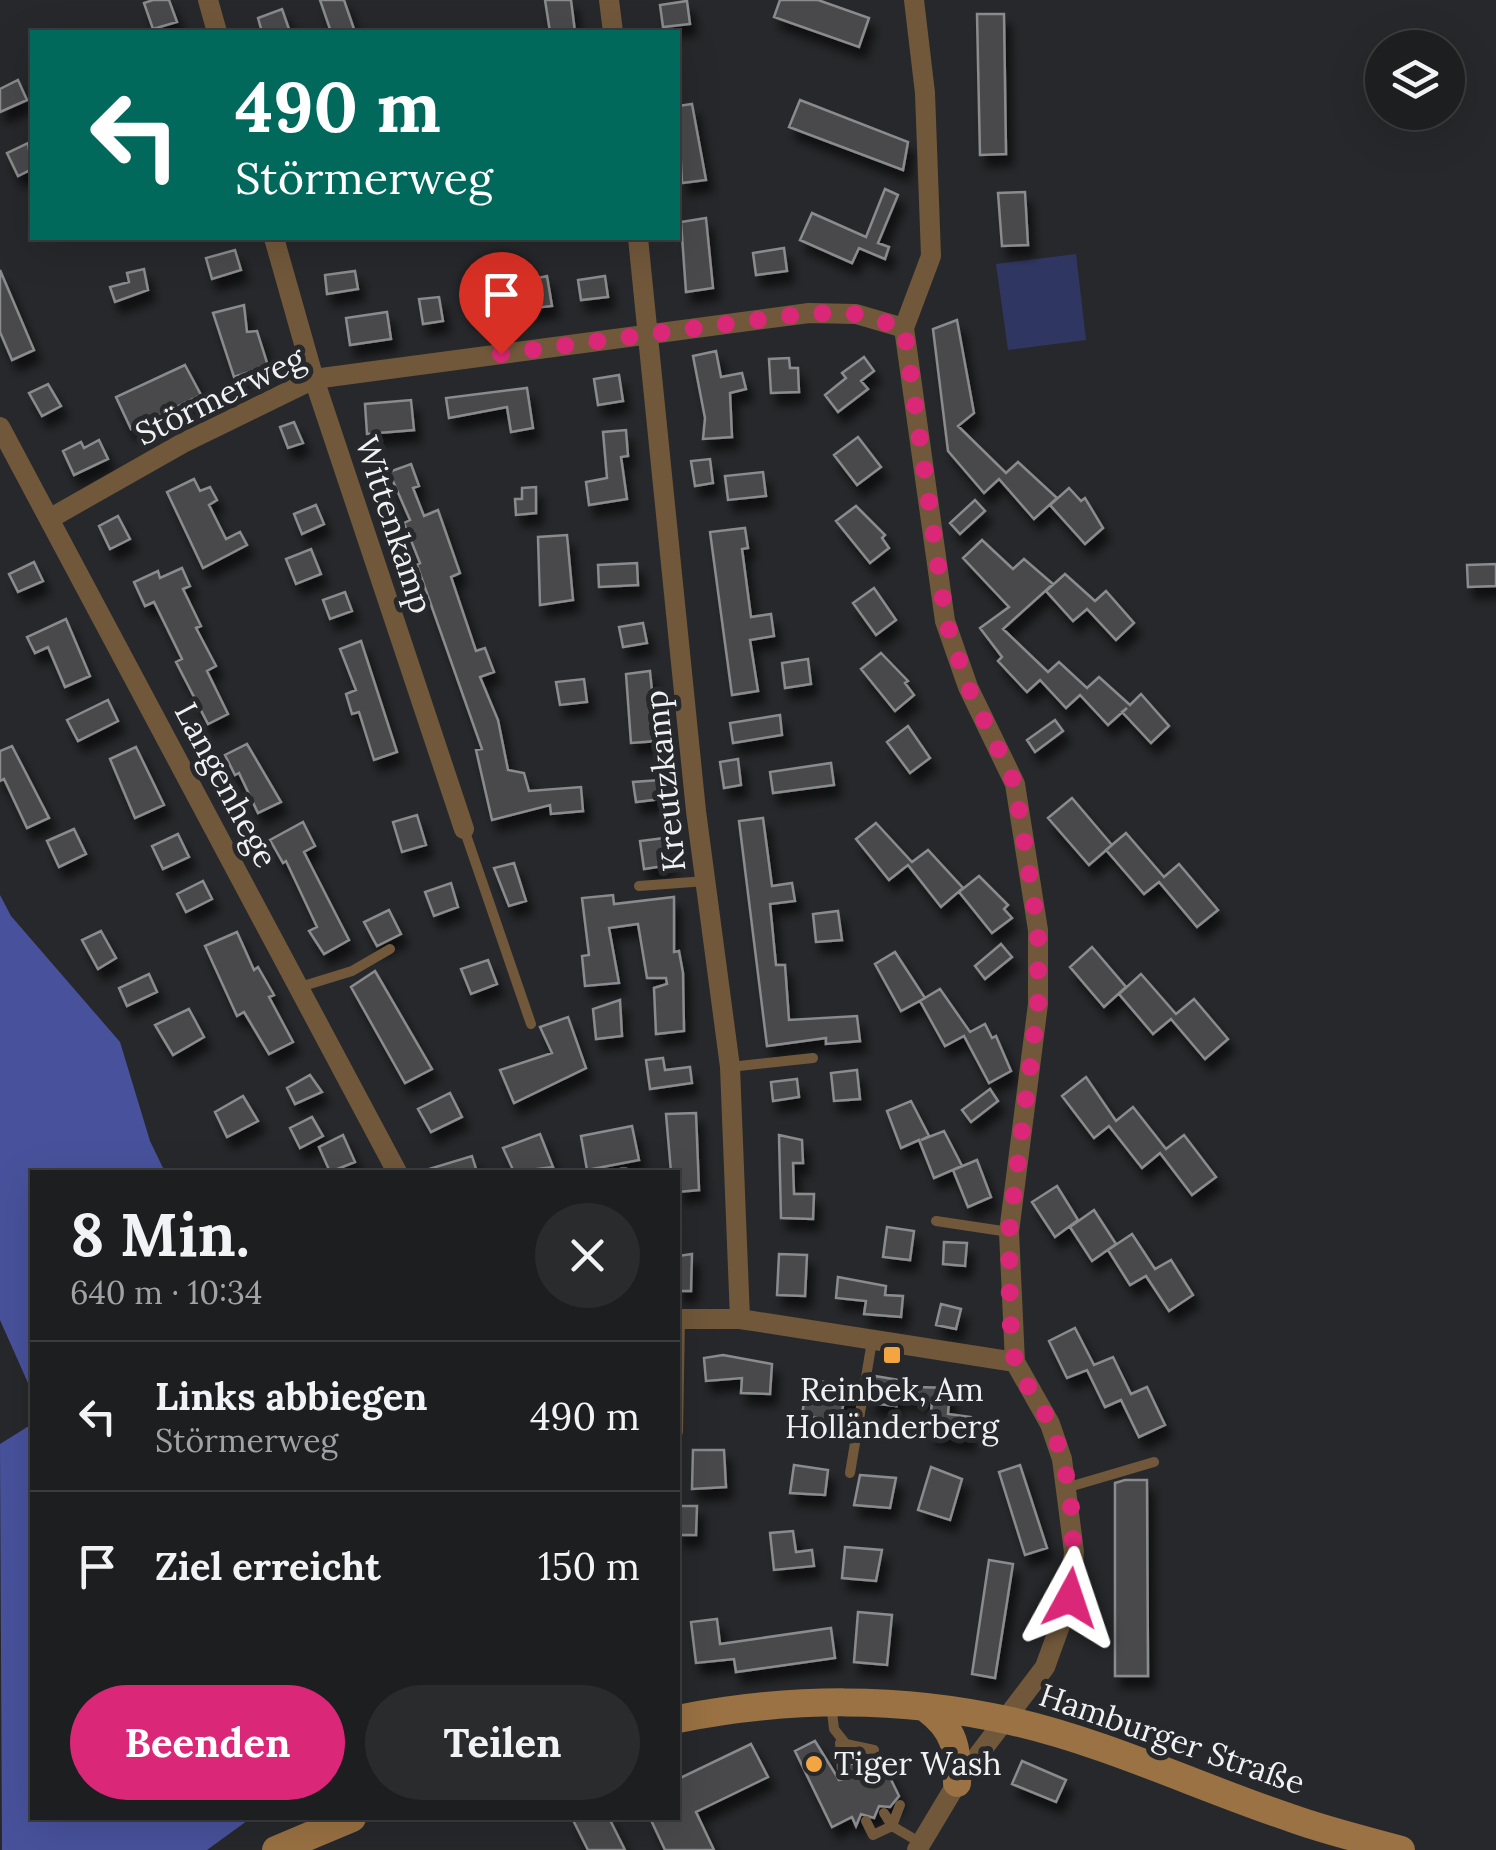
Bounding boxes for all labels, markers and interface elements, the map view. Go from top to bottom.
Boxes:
map controls [1365,30,1465,130]
button: layers [1365,30,1465,130]
text: 490 m [235,62,441,151]
icon: left [70,70,200,200]
text: Störmerweg [235,149,493,206]
pin [459,252,544,355]
icon: arrive [474,267,529,322]
street label: Störmerweg [128,336,312,454]
street label: Wittenkamp [347,431,442,619]
street label: Kreutzkamp [635,688,694,874]
street label: Langenhege [166,695,287,874]
text: 8 Min. [70,1196,250,1272]
button: close [535,1203,640,1308]
text: 640 m · 10:34 [70,1272,262,1313]
marker: Reinbek, Am Holländerberg [881,1344,903,1366]
place label: Reinbek, Am Holländerberg [785,1369,1000,1447]
text: Links abbiegen [155,1372,427,1420]
icon: left [70,1389,125,1444]
text: 490 m [530,1392,640,1440]
text: Störmerweg [155,1420,338,1461]
icon: arrive [70,1539,125,1594]
text: Ziel erreicht [155,1542,381,1590]
text: 150 m [538,1542,640,1590]
position arrow [1018,1546,1122,1650]
street label: Hamburger Straße [1034,1674,1310,1803]
button: Beenden [70,1685,345,1800]
button: Teilen [365,1685,640,1800]
place label: Tiger Wash [834,1743,1002,1784]
marker: Tiger Wash [803,1753,825,1775]

